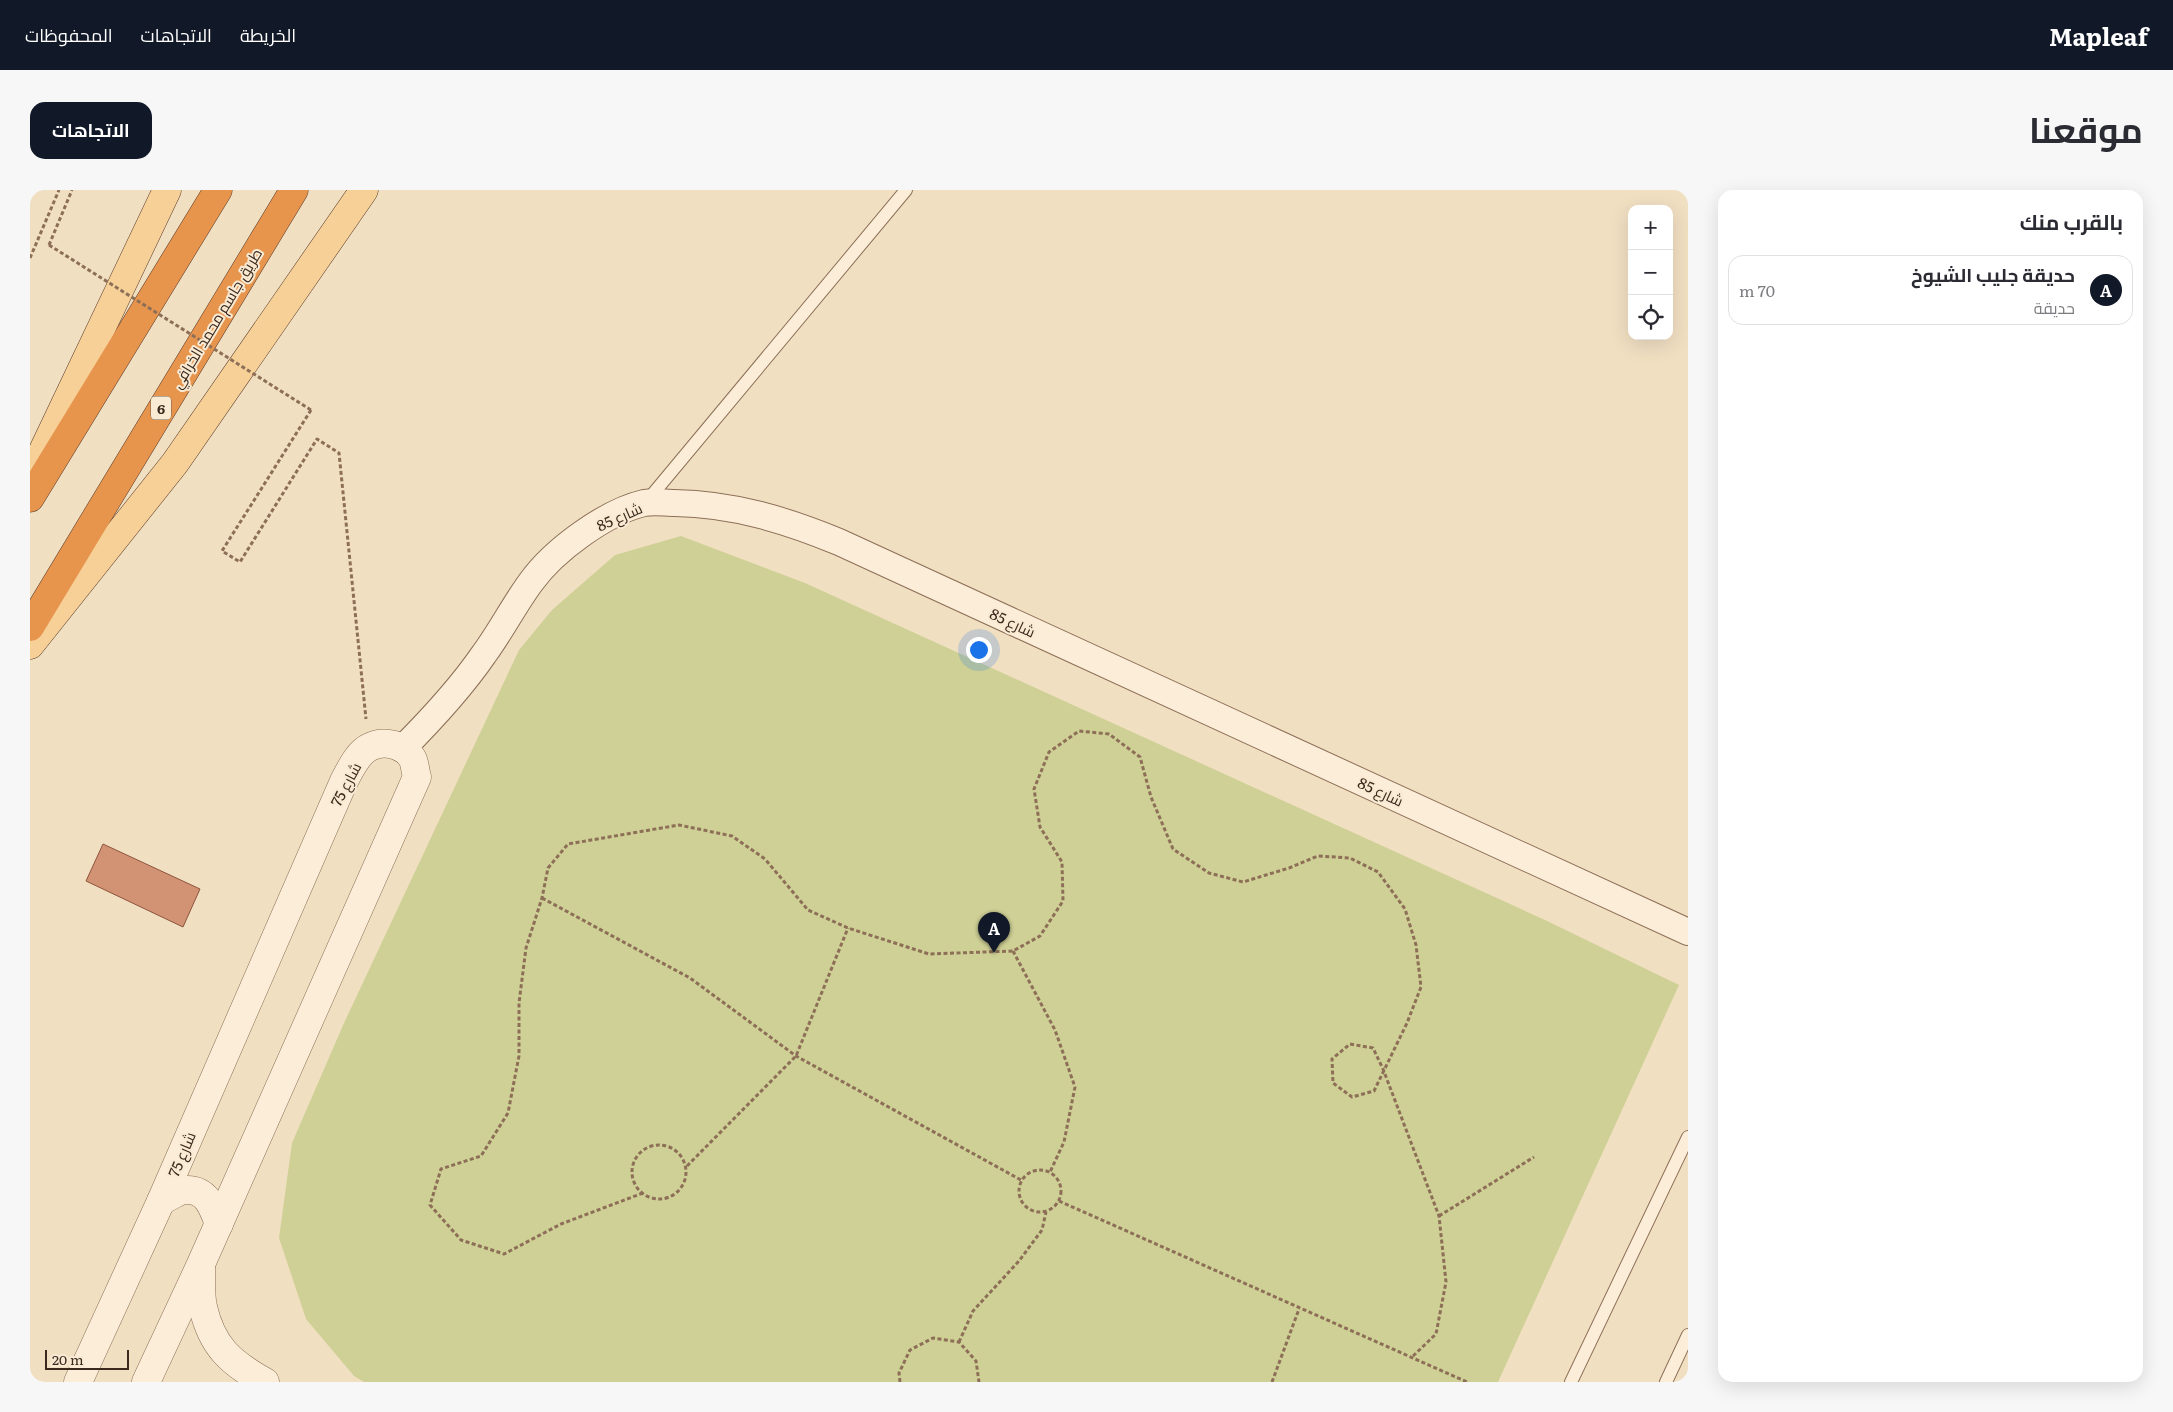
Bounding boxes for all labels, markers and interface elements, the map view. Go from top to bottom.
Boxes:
text: Mapleaf [2049,18,2148,53]
text: المحفوظات [25,21,113,48]
text: الاتجاهات [141,21,212,48]
text: الخريطة [240,21,296,48]
button: الاتجاهات [30,102,152,159]
text: موقعنا [2029,102,2143,154]
map controls [1628,205,1673,340]
button: + [1628,205,1673,250]
text: بالقرب منك [2020,205,2123,236]
street label: طريق جاسم محمد الخرافي [165,243,269,394]
button: − [1628,250,1673,295]
text: حديقة جليب الشيوخ [1911,260,2075,288]
text: 70 m [1739,278,1775,302]
text: A [2100,278,2112,302]
button: locate [1628,295,1673,340]
text: حديقة [2034,295,2075,319]
road number: 6 [151,397,171,420]
street label: شارع 85 [592,496,646,537]
street label: شارع 85 [986,601,1040,643]
your location [966,637,992,663]
street label: شارع 75 [324,758,367,811]
street label: شارع 85 [1354,770,1408,812]
pin: A [978,912,1010,953]
street label: شارع 75 [161,1128,202,1180]
scale bar [45,1347,129,1370]
text: 20 m [52,1349,84,1369]

